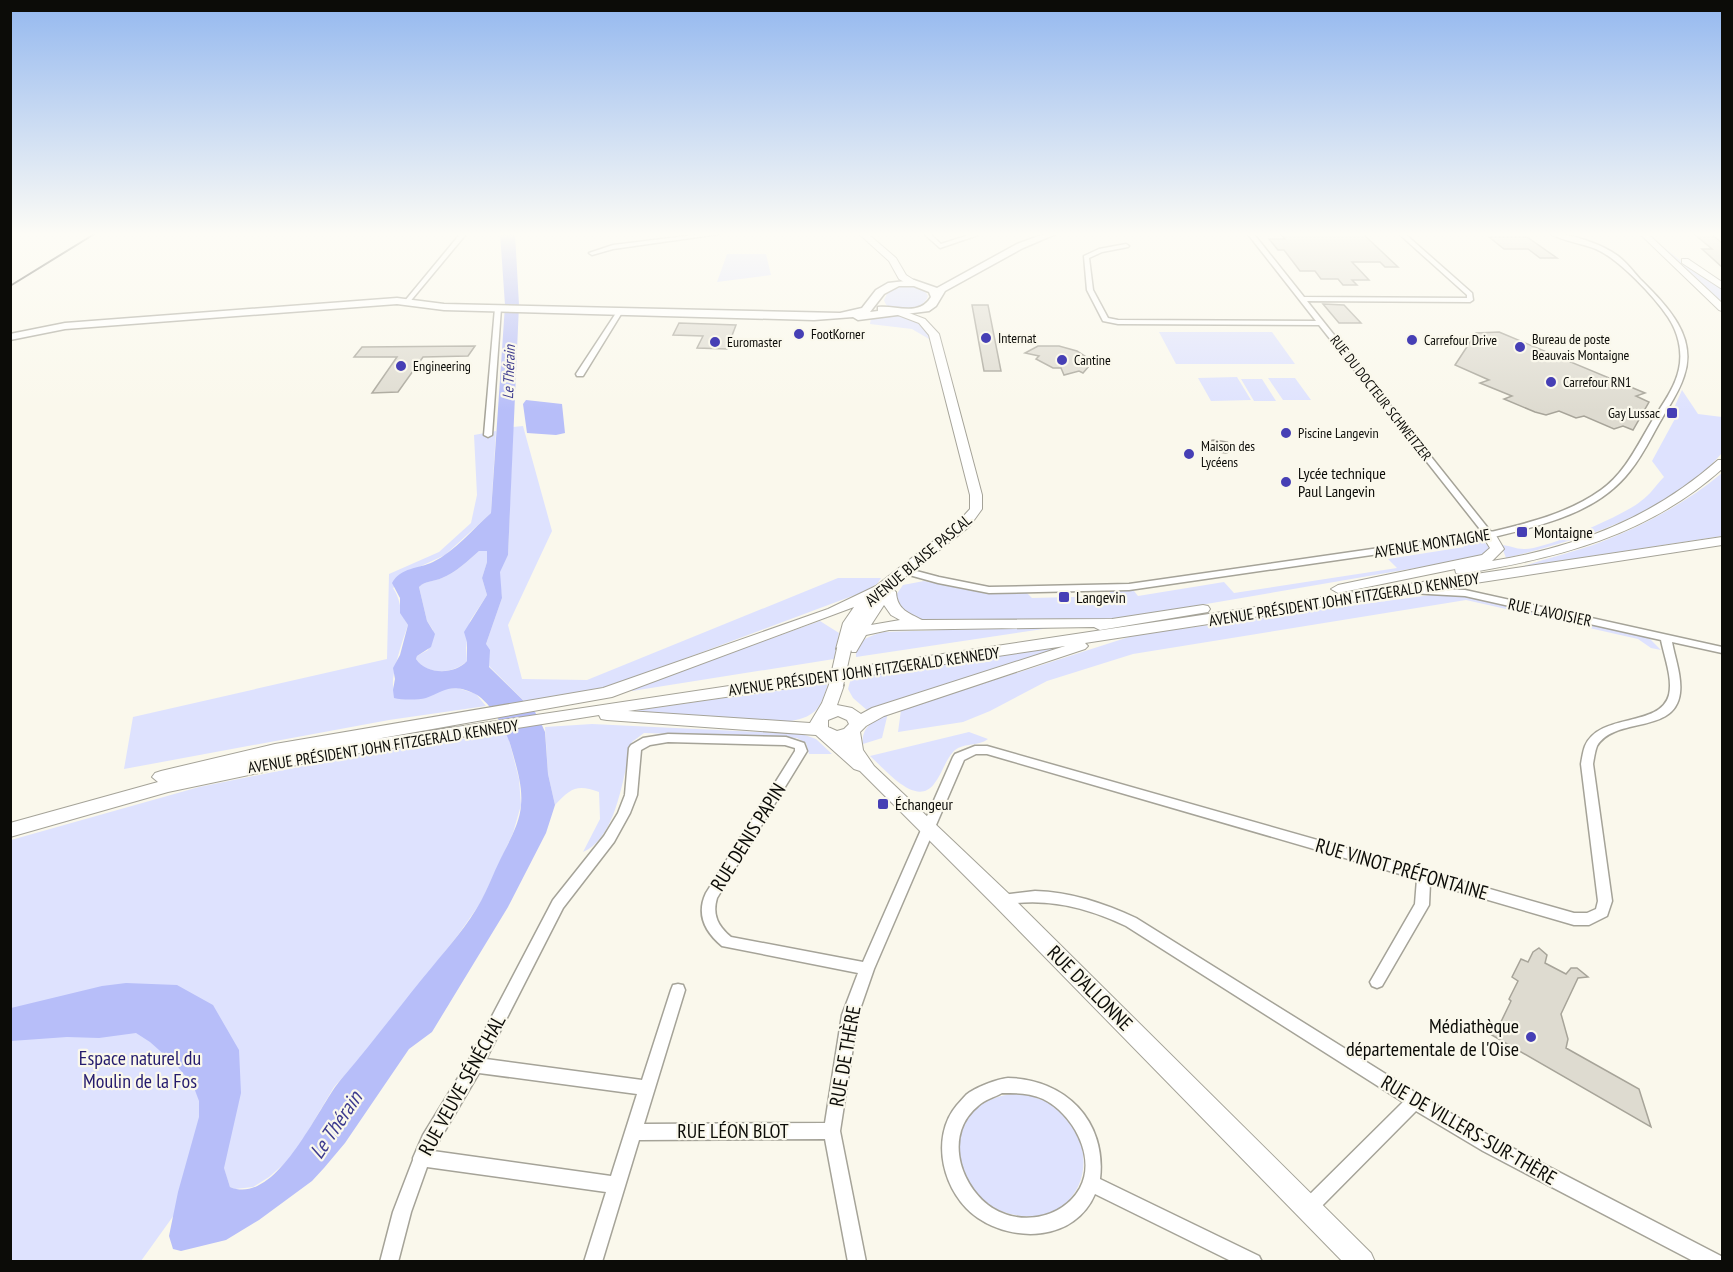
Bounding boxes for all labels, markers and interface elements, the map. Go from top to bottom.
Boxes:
place label: FootKorner [811,325,865,343]
marker: FootKorner [792,327,806,341]
place label: Internat [998,329,1037,347]
place label: Bureau de poste Beauvais Montaigne [1532,330,1630,364]
marker: Internat [979,331,993,345]
place label: Carrefour Drive [1424,331,1497,349]
street label: RUE DU DOCTEUR SCHWEITZER [1326,332,1436,465]
place label: Euromaster [727,333,782,351]
marker: Carrefour Drive [1405,333,1419,347]
marker: Euromaster [708,335,722,349]
marker: Bureau de poste Beauvais Montaigne [1513,340,1527,354]
water label: Le Thérain [498,343,519,399]
place label: Cantine [1074,351,1111,369]
marker: Cantine [1055,353,1069,367]
place label: Engineering [413,357,471,375]
marker: Engineering [394,359,408,373]
place label: Carrefour RN1 [1563,373,1631,391]
marker: Carrefour RN1 [1544,375,1558,389]
place label: Gay Lussac [1608,404,1660,422]
marker: Gay Lussac [1665,406,1679,420]
place label: Piscine Langevin [1298,424,1379,442]
marker: Piscine Langevin [1279,426,1293,440]
place label: Maison des Lycéens [1201,437,1255,471]
marker: Maison des Lycéens [1182,447,1196,461]
place label: Lycée technique Paul Langevin [1298,463,1386,501]
marker: Lycée technique Paul Langevin [1279,475,1293,489]
street label: AVENUE BLAISE PASCAL [861,509,976,610]
place label: Montaigne [1534,522,1593,542]
street label: AVENUE MONTAIGNE [1373,524,1491,562]
marker: Montaigne [1515,525,1529,539]
street label: AVENUE PRÉSIDENT JOHN FITZGERALD KENNEDY [1207,568,1481,630]
place label: Langevin [1076,587,1126,607]
marker: Langevin [1057,590,1071,604]
street label: RUE LAVOISIER [1507,593,1594,631]
street label: AVENUE PRÉSIDENT JOHN FITZGERALD KENNEDY [727,642,1002,700]
street label: AVENUE PRÉSIDENT JOHN FITZGERALD KENNEDY [246,715,520,777]
street label: RUE DENIS PAPIN [705,778,791,896]
place label: Échangeur [895,794,953,814]
marker: Échangeur [876,797,890,811]
street label: RUE VINOT PRÉFONTAINE [1313,832,1491,906]
street label: RUE D'ALLONNE [1042,940,1138,1036]
street label: RUE DE THÈRE [823,1003,867,1109]
street label: RUE VEUVE SÉNÉCHAL [413,1010,512,1160]
place label: Médiathèque départementale de l'Oise [1346,1013,1519,1062]
marker: Médiathèque départementale de l'Oise [1524,1030,1538,1044]
park label: Espace naturel du Moulin de la Fos [79,1045,201,1094]
street label: RUE DE VILLERS-SUR-THÈRE [1377,1069,1561,1191]
water label: Le Thérain [303,1084,369,1164]
street label: RUE LÉON BLOT [677,1118,789,1144]

